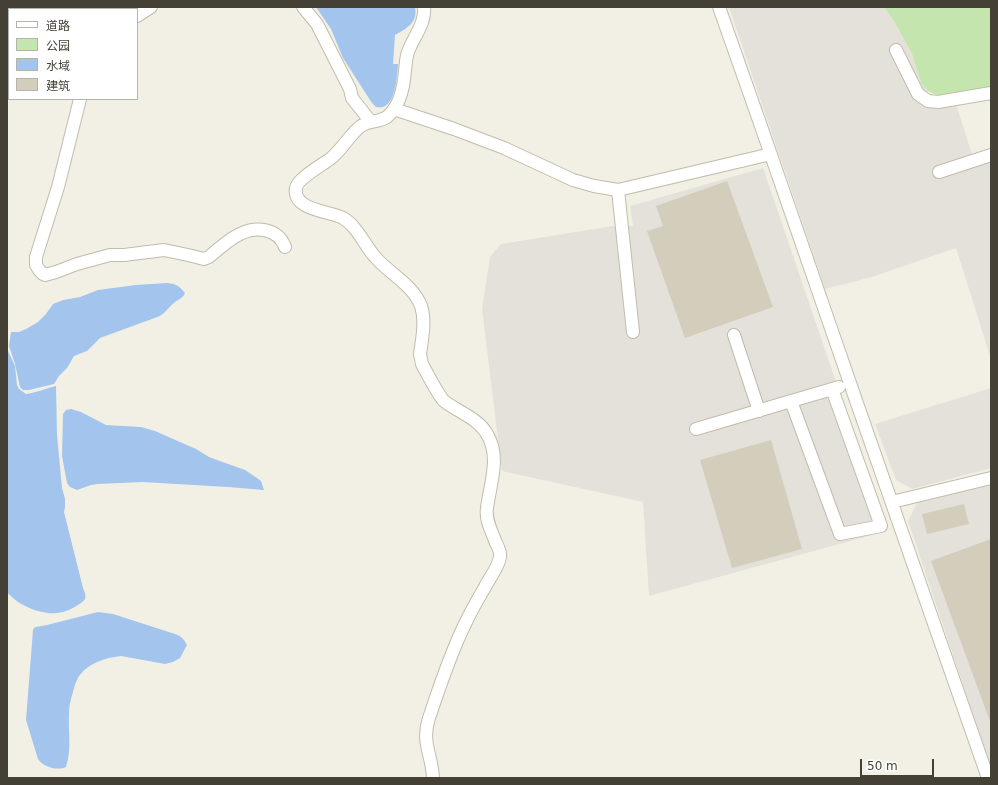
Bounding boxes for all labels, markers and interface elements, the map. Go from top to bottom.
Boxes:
legend [8,8,138,100]
text: 道路 [46,19,70,33]
text: 公园 [46,39,70,53]
text: 水域 [46,59,70,73]
text: 建筑 [46,79,70,93]
scale bar [862,751,936,777]
text: 50 m [867,759,898,773]

